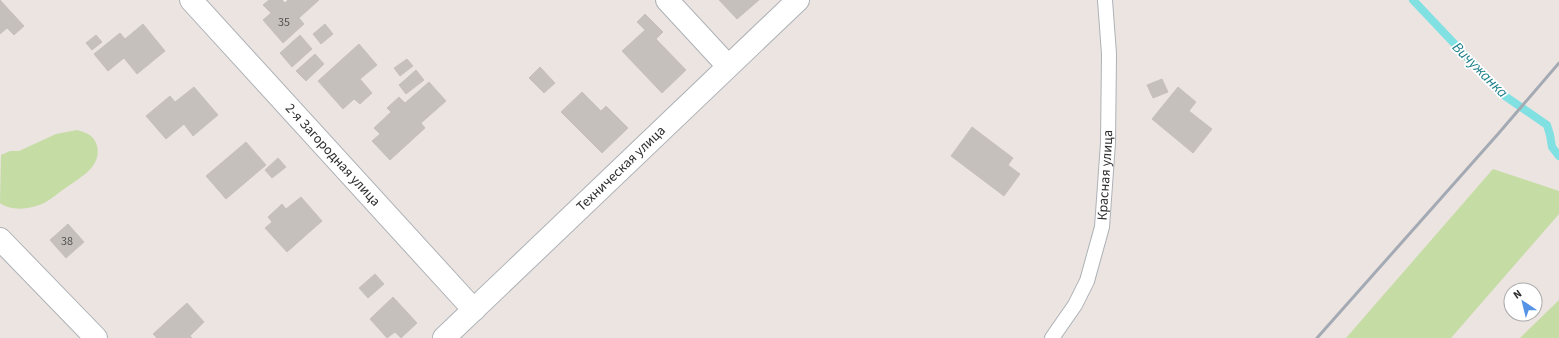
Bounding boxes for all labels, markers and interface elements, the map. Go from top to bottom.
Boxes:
house number: 35 [278,14,290,31]
water label: Вичужанка [1447,37,1513,103]
street label: 2-я Загородная улица [280,99,385,211]
street label: Техническая улица [572,121,670,216]
street label: Красная улица [1092,130,1118,221]
house number: 38 [61,233,73,250]
north arrow [1503,282,1543,322]
text: N [1510,286,1525,302]

